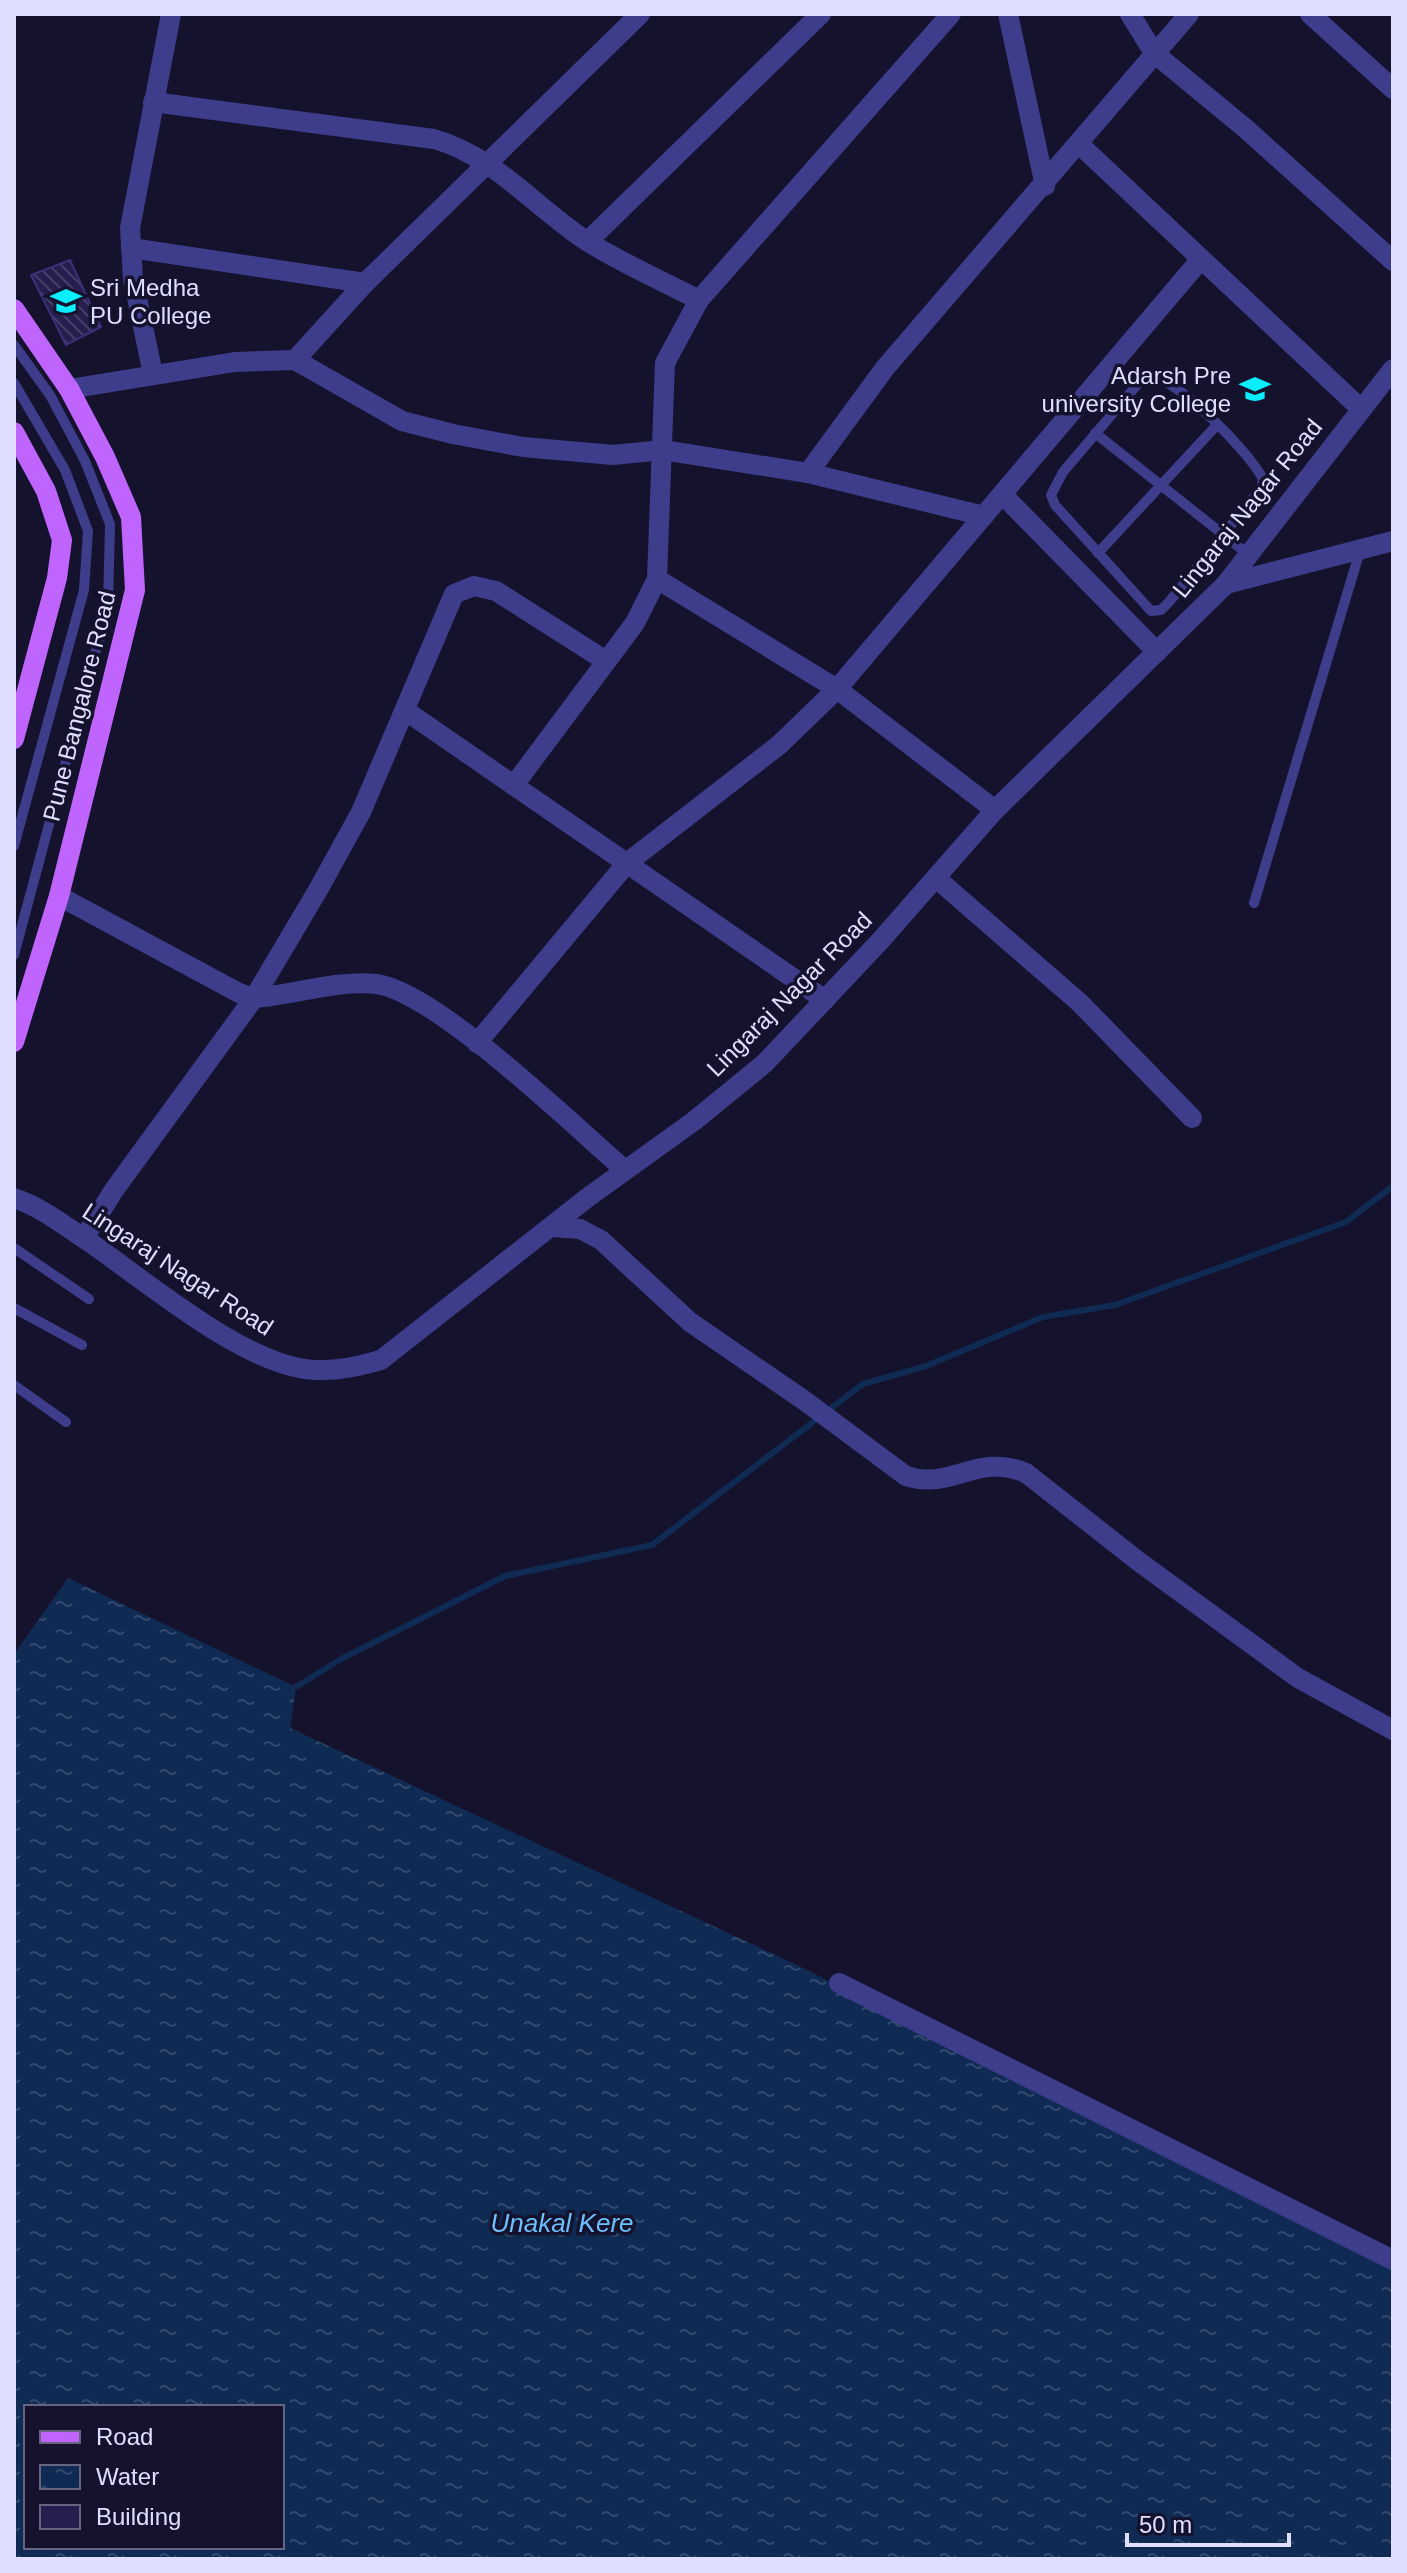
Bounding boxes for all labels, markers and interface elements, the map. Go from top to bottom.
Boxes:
place label: Sri Medha PU College [90,274,211,329]
school or university icon: Sri Medha PU College [49,284,83,318]
place label: Adarsh Pre university College [1042,362,1231,417]
school or university icon: Adarsh Pre university College [1238,372,1272,406]
street label: Lingaraj Nagar Road [1167,413,1327,603]
street label: Pune Bangalore Road [37,588,121,824]
street label: Lingaraj Nagar Road [701,906,877,1082]
street label: Lingaraj Nagar Road [78,1197,278,1341]
water label: Unakal Kere [490,2208,634,2238]
legend [24,2405,284,2549]
text: Road [96,2423,153,2450]
text: Water [96,2463,159,2490]
scale bar [1127,2497,1289,2547]
text: Building [96,2503,181,2530]
text: 50 m [1139,2511,1192,2538]

